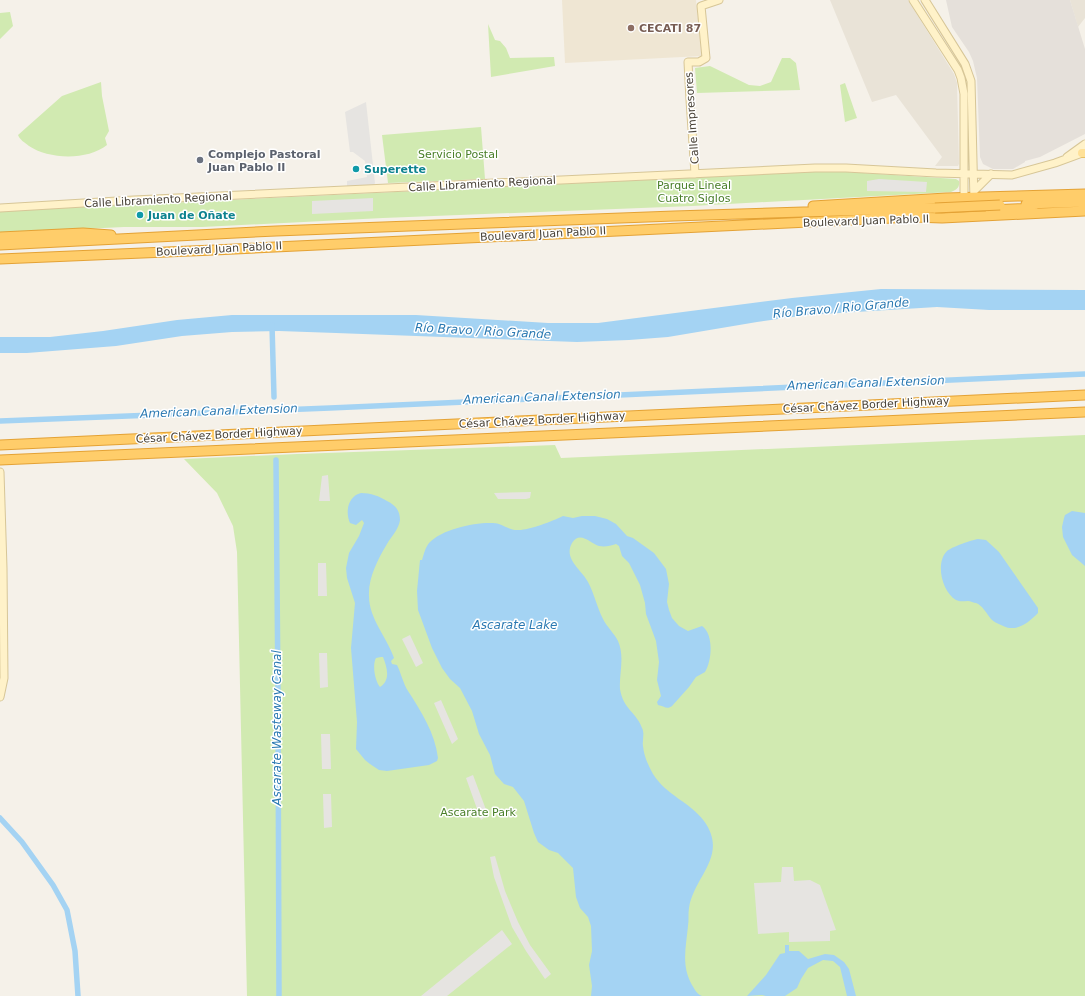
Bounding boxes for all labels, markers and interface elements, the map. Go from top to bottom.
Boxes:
place label: CECATI 87 [639,22,701,35]
marker: CECATI 87 [626,23,636,33]
street label: Calle Impresores [682,71,702,164]
place label: Complejo Pastoral Juan Pablo II [207,148,321,174]
park label: Servicio Postal [418,148,498,161]
marker: Complejo Pastoral Juan Pablo II [195,155,205,165]
place label: Superette [364,163,426,176]
marker: Superette [351,164,361,174]
street label: Calle Libramiento Regional [408,174,556,194]
park label: Parque Lineal Cuatro Siglos [657,179,731,205]
street label: Calle Libramiento Regional [84,190,232,210]
place label: Juan de Oñate [147,209,236,222]
marker: Juan de Oñate [135,210,145,220]
street label: Boulevard Juan Pablo II [803,212,929,230]
street label: Boulevard Juan Pablo II [480,224,606,244]
street label: Boulevard Juan Pablo II [156,239,282,259]
water label: Río Bravo / Rio Grande [772,295,910,321]
water label: Río Bravo / Rio Grande [414,320,552,342]
water label: American Canal Extension [786,373,945,393]
water label: American Canal Extension [462,387,621,407]
street label: César Chávez Border Highway [782,394,950,416]
water label: American Canal Extension [139,401,298,421]
street label: César Chávez Border Highway [458,409,626,431]
street label: César Chávez Border Highway [135,424,303,446]
water label: Ascarate Lake [472,618,557,632]
water label: Ascarate Wasteway Canal [270,650,284,807]
park label: Ascarate Park [440,806,516,819]

